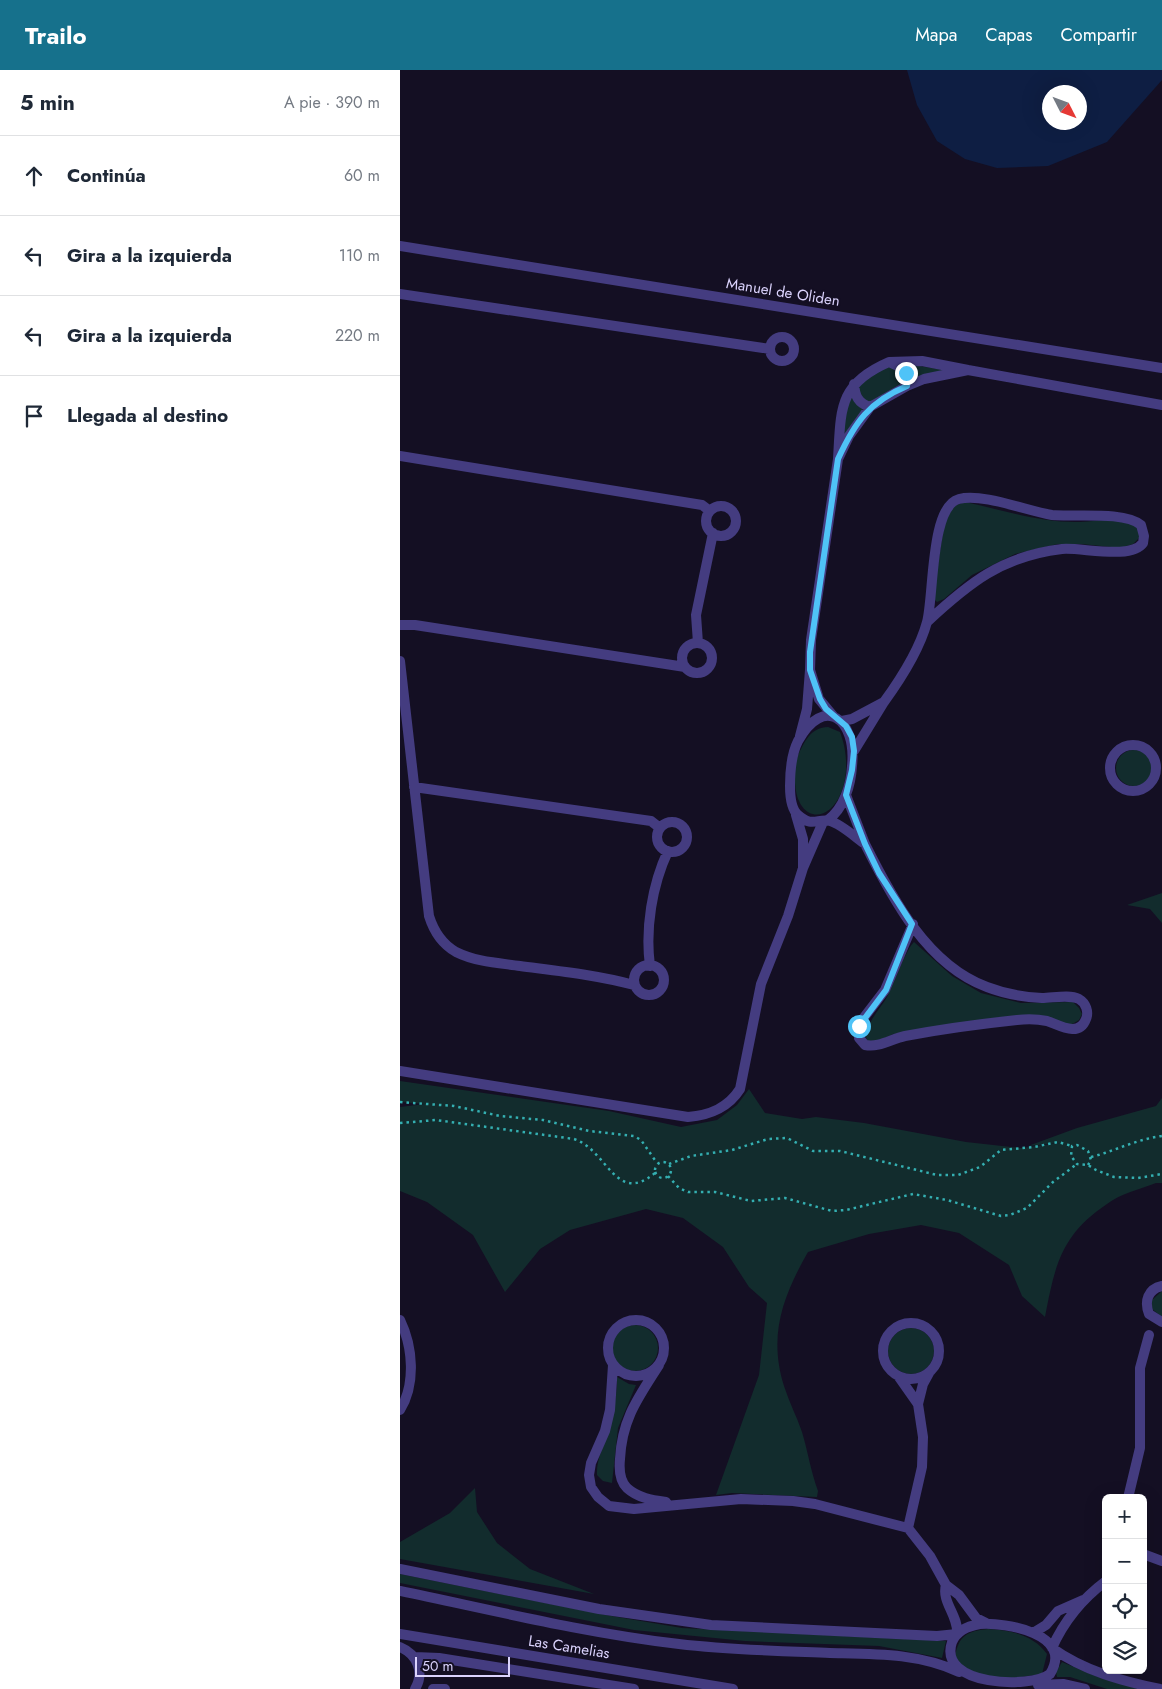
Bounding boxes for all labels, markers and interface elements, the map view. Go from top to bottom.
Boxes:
text: Trailo [25,18,87,53]
text: Mapa [915,22,957,48]
text: Capas [985,22,1033,48]
text: Compartir [1061,22,1137,48]
north arrow [1042,85,1087,130]
text: 5 min [20,88,75,118]
text: A pie · 390 m [284,91,380,114]
icon: ahead [20,162,48,190]
text: Continúa [67,162,146,189]
text: 60 m [344,164,380,187]
icon: left [20,242,48,270]
text: Gira a la izquierda [67,242,232,269]
text: 110 m [339,244,380,267]
street label: Manuel de Oliden [725,272,841,312]
icon: left [20,322,48,350]
text: Gira a la izquierda [67,322,232,349]
text: 220 m [335,324,380,347]
route end [895,362,918,385]
icon: arrive [20,402,48,430]
text: Llegada al destino [67,402,228,429]
route start [848,1015,871,1038]
map controls [1102,1494,1147,1674]
button: + [1102,1494,1147,1539]
button: − [1102,1539,1147,1584]
button: locate [1102,1584,1147,1629]
button: layers [1102,1629,1147,1674]
street label: Las Camelias [527,1630,611,1664]
scale bar [415,1654,510,1677]
text: 50 m [422,1656,453,1676]

